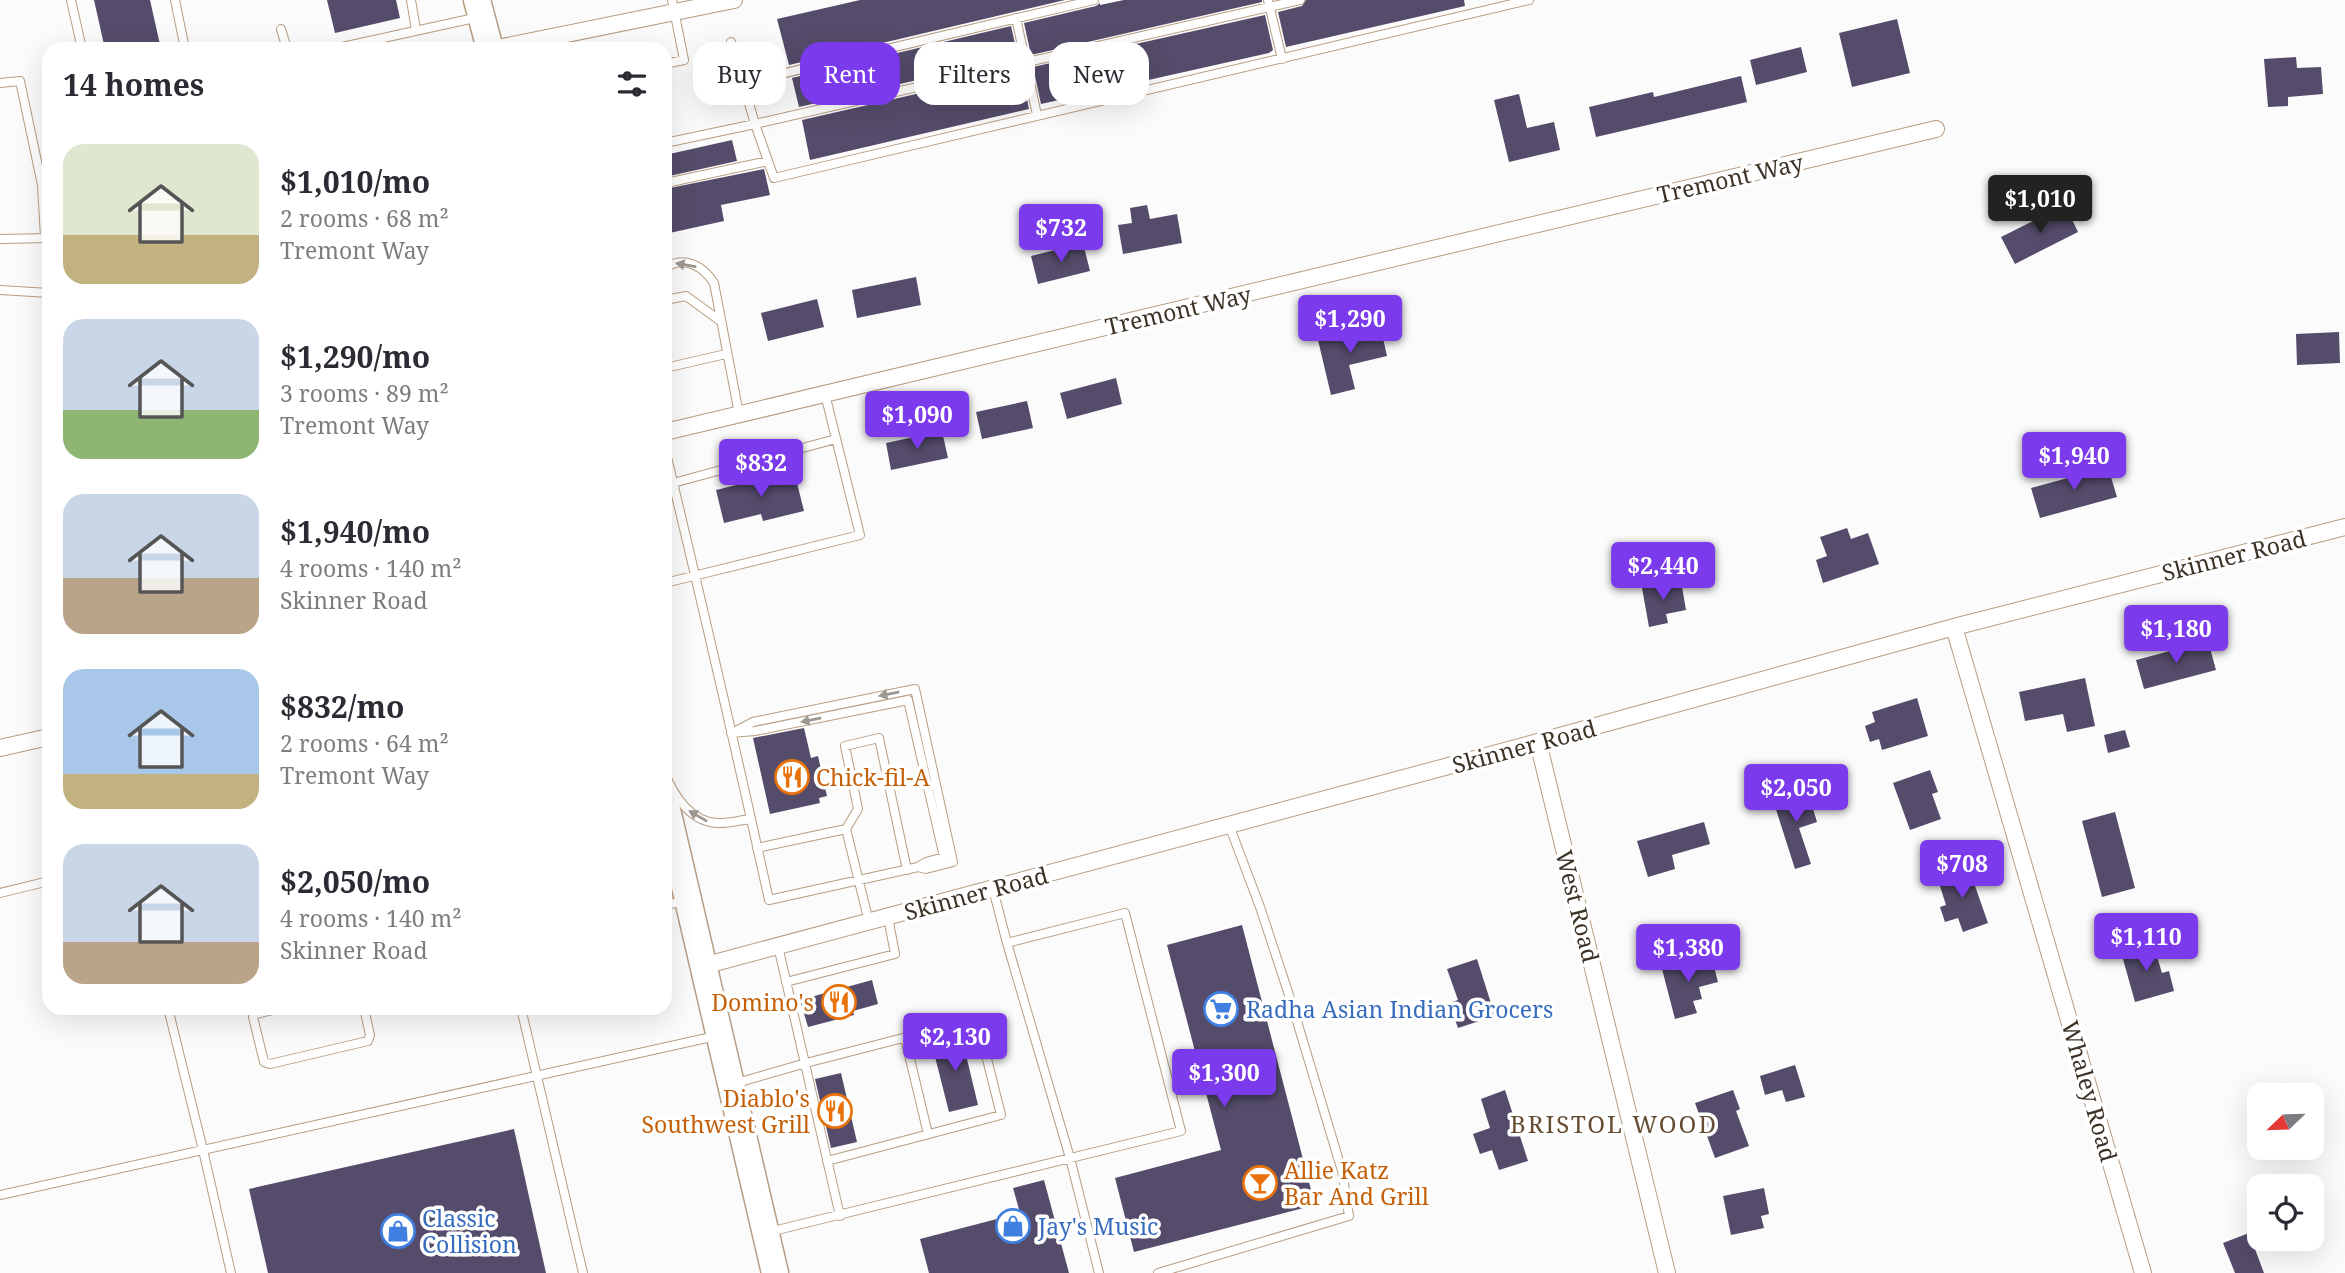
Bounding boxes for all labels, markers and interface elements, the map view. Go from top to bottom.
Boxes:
chip: Buy [693,42,786,105]
chip: Rent [800,42,900,105]
chip: Filters [914,42,1035,105]
chip: New [1049,42,1149,105]
text: 14 homes [63,64,204,105]
icon: filters [613,65,651,103]
street label: Tremont Way [1654,146,1806,210]
text: $1,010/mo [280,161,430,202]
icon: home [119,172,203,256]
pin: $1,010 [1983,176,2097,235]
text: $1,010 [2004,182,2076,214]
text: 2 rooms · 68 m² [280,202,449,234]
pin: $732 [1020,204,1102,264]
text: $732 [1035,211,1087,243]
text: Tremont Way [280,234,429,266]
one-way arrow [675,259,697,270]
street label: Tremont Way [1102,278,1254,342]
pin: $1,290 [1293,296,1407,355]
text: $1,290 [1314,302,1386,334]
text: $1,290/mo [280,336,430,377]
icon: home [119,347,203,431]
text: 3 rooms · 89 m² [280,377,449,409]
pin: $1,090 [860,392,974,451]
text: $1,090 [881,398,953,430]
text: Tremont Way [280,409,429,441]
pin: $1,940 [2017,433,2131,492]
text: $1,940 [2038,439,2110,471]
pin: $832 [720,440,802,499]
text: $832 [735,446,787,478]
text: $1,940/mo [280,511,430,552]
icon: home [119,522,203,606]
street label: Skinner Road [2159,522,2309,588]
pin: $2,440 [1606,542,1720,602]
text: $2,440 [1627,549,1699,581]
text: 4 rooms · 140 m² [280,552,462,584]
text: Skinner Road [280,584,428,616]
pin: $1,180 [2119,606,2233,665]
text: $1,180 [2140,612,2212,644]
text: $832/mo [280,686,404,727]
one-way arrow [878,689,900,700]
icon: home [119,697,203,781]
street label: Skinner Road [1449,711,1599,781]
one-way arrow [800,715,822,726]
text: 2 rooms · 64 m² [280,727,449,759]
restaurant icon: Chick-fil-A [773,758,811,796]
text: Tremont Way [280,759,429,791]
place label: Chick-fil-A [816,761,930,793]
pin: $2,050 [1739,764,1853,824]
text: $2,050 [1760,771,1832,803]
one-way arrow [689,809,708,822]
pin: $708 [1921,841,2003,900]
street label: West Road [1549,846,1607,966]
text: $708 [1936,847,1988,879]
street label: Skinner Road [901,858,1051,928]
text: $2,050/mo [280,861,430,902]
icon: home [119,872,203,956]
text: 4 rooms · 140 m² [280,902,462,934]
pin: $1,110 [2089,914,2203,973]
text: $1,110 [2110,920,2182,952]
pin: $1,380 [1631,925,1745,984]
text: $1,380 [1652,931,1724,963]
text: Skinner Road [280,934,428,966]
restaurant icon: Domino's [820,983,858,1021]
place label: Domino's [711,986,814,1018]
supermarket icon: Radha Asian Indian Grocers [1202,990,1240,1028]
place label: Radha Asian Indian Grocers [1246,993,1553,1025]
pin: $2,130 [898,1014,1012,1073]
street label: Whaley Road [2055,1017,2125,1165]
text: $2,130 [919,1020,991,1052]
pin: $1,300 [1167,1050,1281,1109]
text: $1,300 [1188,1056,1260,1088]
place label: Diablo's Southwest Grill [641,1082,810,1140]
north arrow [2247,1083,2324,1160]
map controls [2247,1083,2324,1251]
restaurant icon: Diablo's Southwest Grill [816,1092,854,1130]
district label: BRISTOL WOOD [1510,1107,1718,1140]
place label: Allie Katz Bar And Grill [1284,1154,1429,1212]
bar icon: Allie Katz Bar And Grill [1241,1164,1279,1202]
button: locate [2247,1174,2324,1251]
place label: Classic Collision [422,1202,517,1260]
shop icon: Jay's Music [994,1207,1032,1245]
place label: Jay's Music [1037,1210,1158,1242]
shop icon: Classic Collision [379,1212,417,1250]

